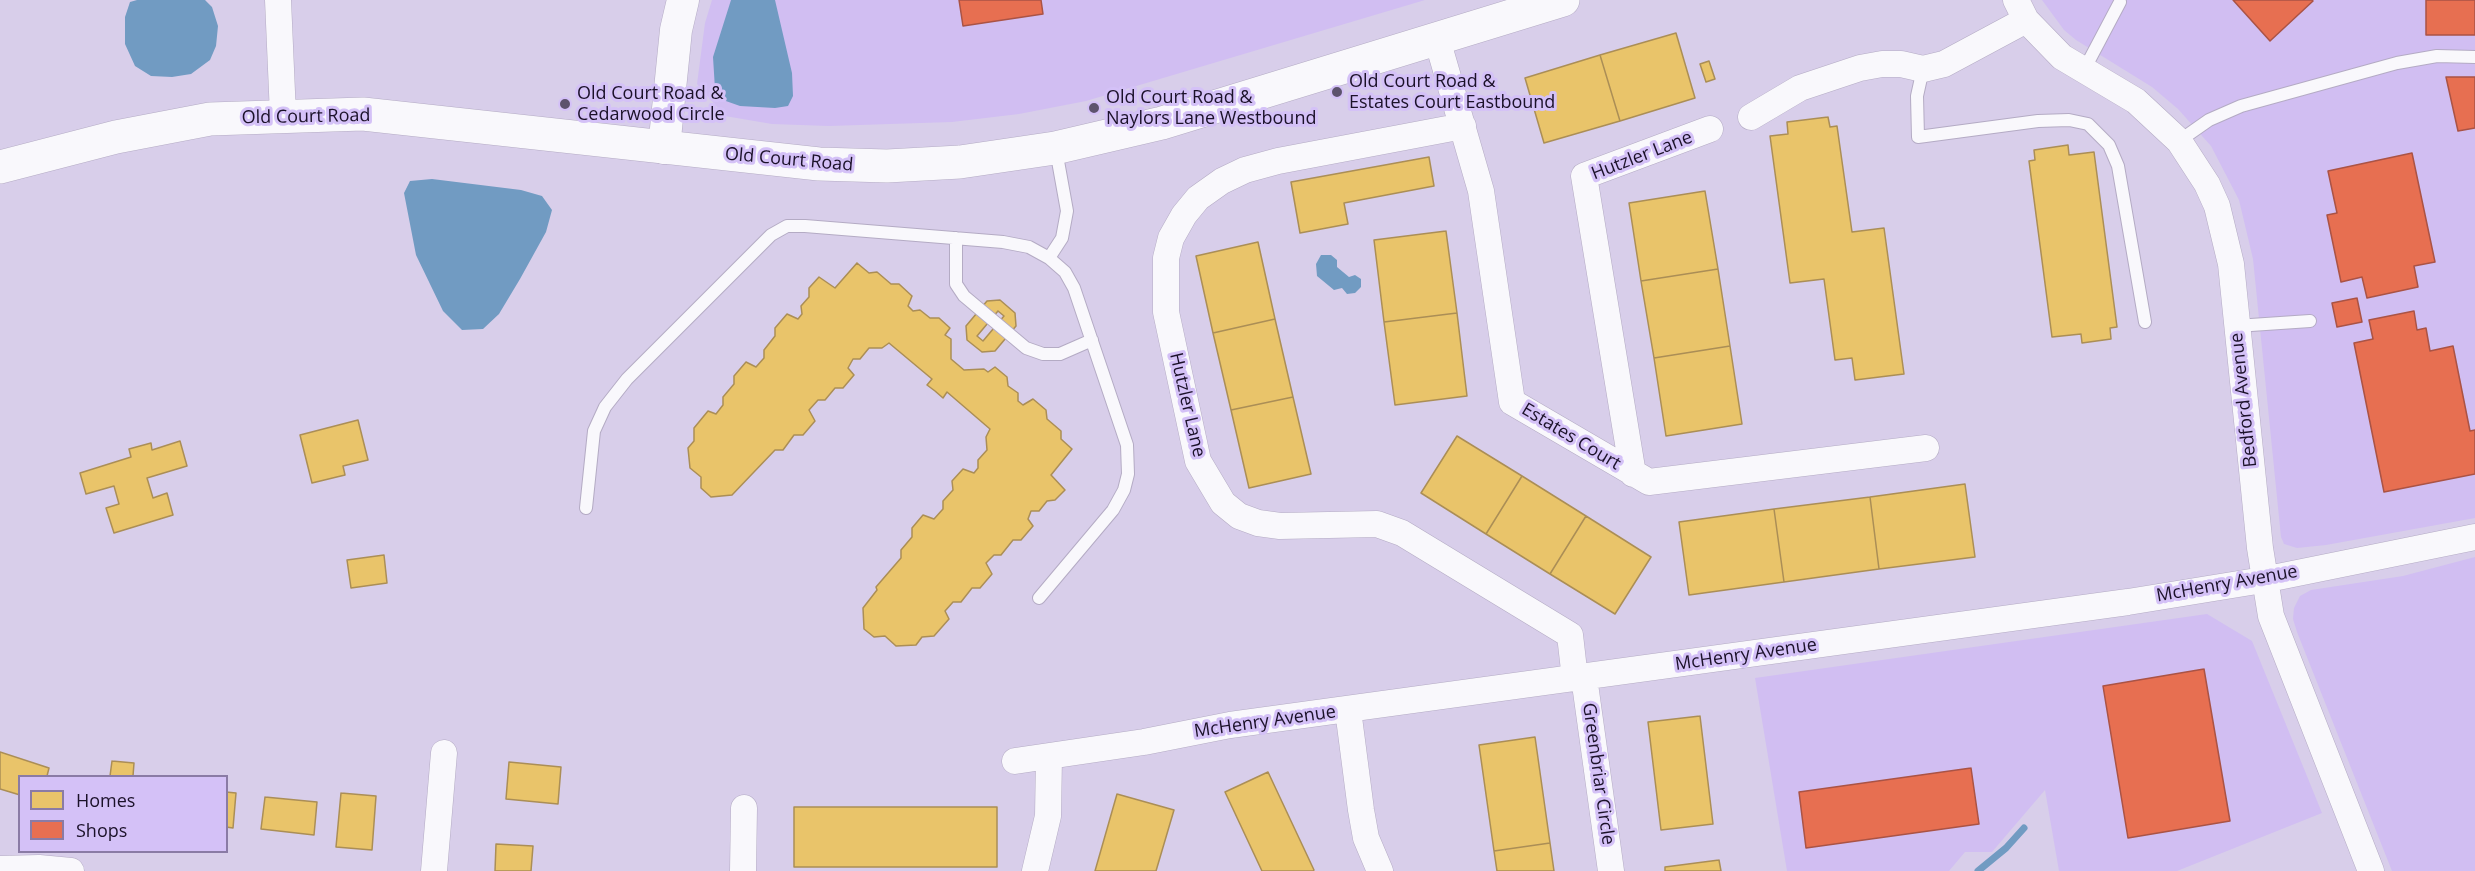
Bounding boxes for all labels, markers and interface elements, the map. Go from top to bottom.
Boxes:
place label: Old Court Road & Estates Court Eastbound [1349,71,1555,113]
place label: Old Court Road & Cedarwood Circle [577,83,725,125]
marker: Old Court Road & Estates Court Eastbound [1330,85,1344,99]
place label: Old Court Road & Naylors Lane Westbound [1106,87,1316,130]
marker: Old Court Road & Cedarwood Circle [558,97,572,111]
marker: Old Court Road & Naylors Lane Westbound [1087,101,1101,115]
street label: Old Court Road [241,105,371,129]
street label: Hutzler Lane [1588,127,1696,185]
street label: Old Court Road [724,144,854,176]
street label: Bedford Avenue [2226,332,2262,468]
street label: Hutzler Lane [1165,351,1209,459]
street label: Estates Court [1518,399,1624,475]
street label: McHenry Avenue [2155,561,2299,607]
street label: McHenry Avenue [1674,634,1818,676]
street label: McHenry Avenue [1193,701,1337,743]
street label: Greenbriar Circle [1577,702,1619,846]
legend [18,775,228,853]
text: Homes [76,788,135,812]
text: Shops [76,818,127,842]

